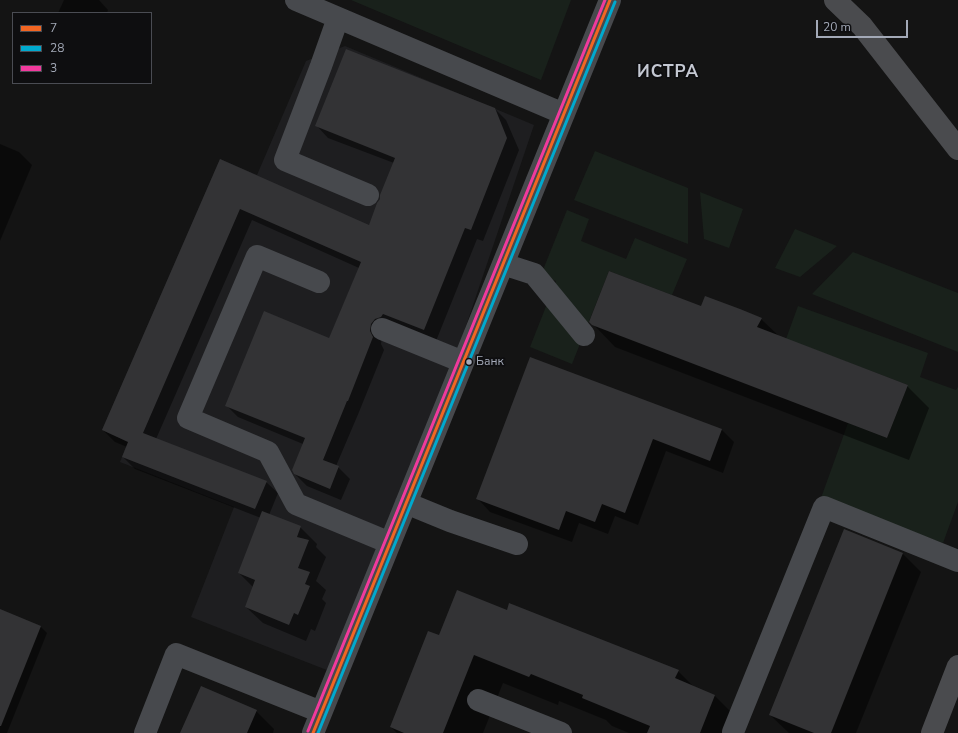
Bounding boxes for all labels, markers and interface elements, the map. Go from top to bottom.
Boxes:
legend [12,12,152,84]
scale bar [818,12,910,38]
text: 20 m [823,19,851,35]
text: 7 [50,20,57,36]
text: 28 [50,40,64,56]
text: 3 [50,60,57,76]
district label: ИСТРА [637,63,699,83]
place label: Банк [476,355,504,369]
marker: Банк [464,357,474,367]

